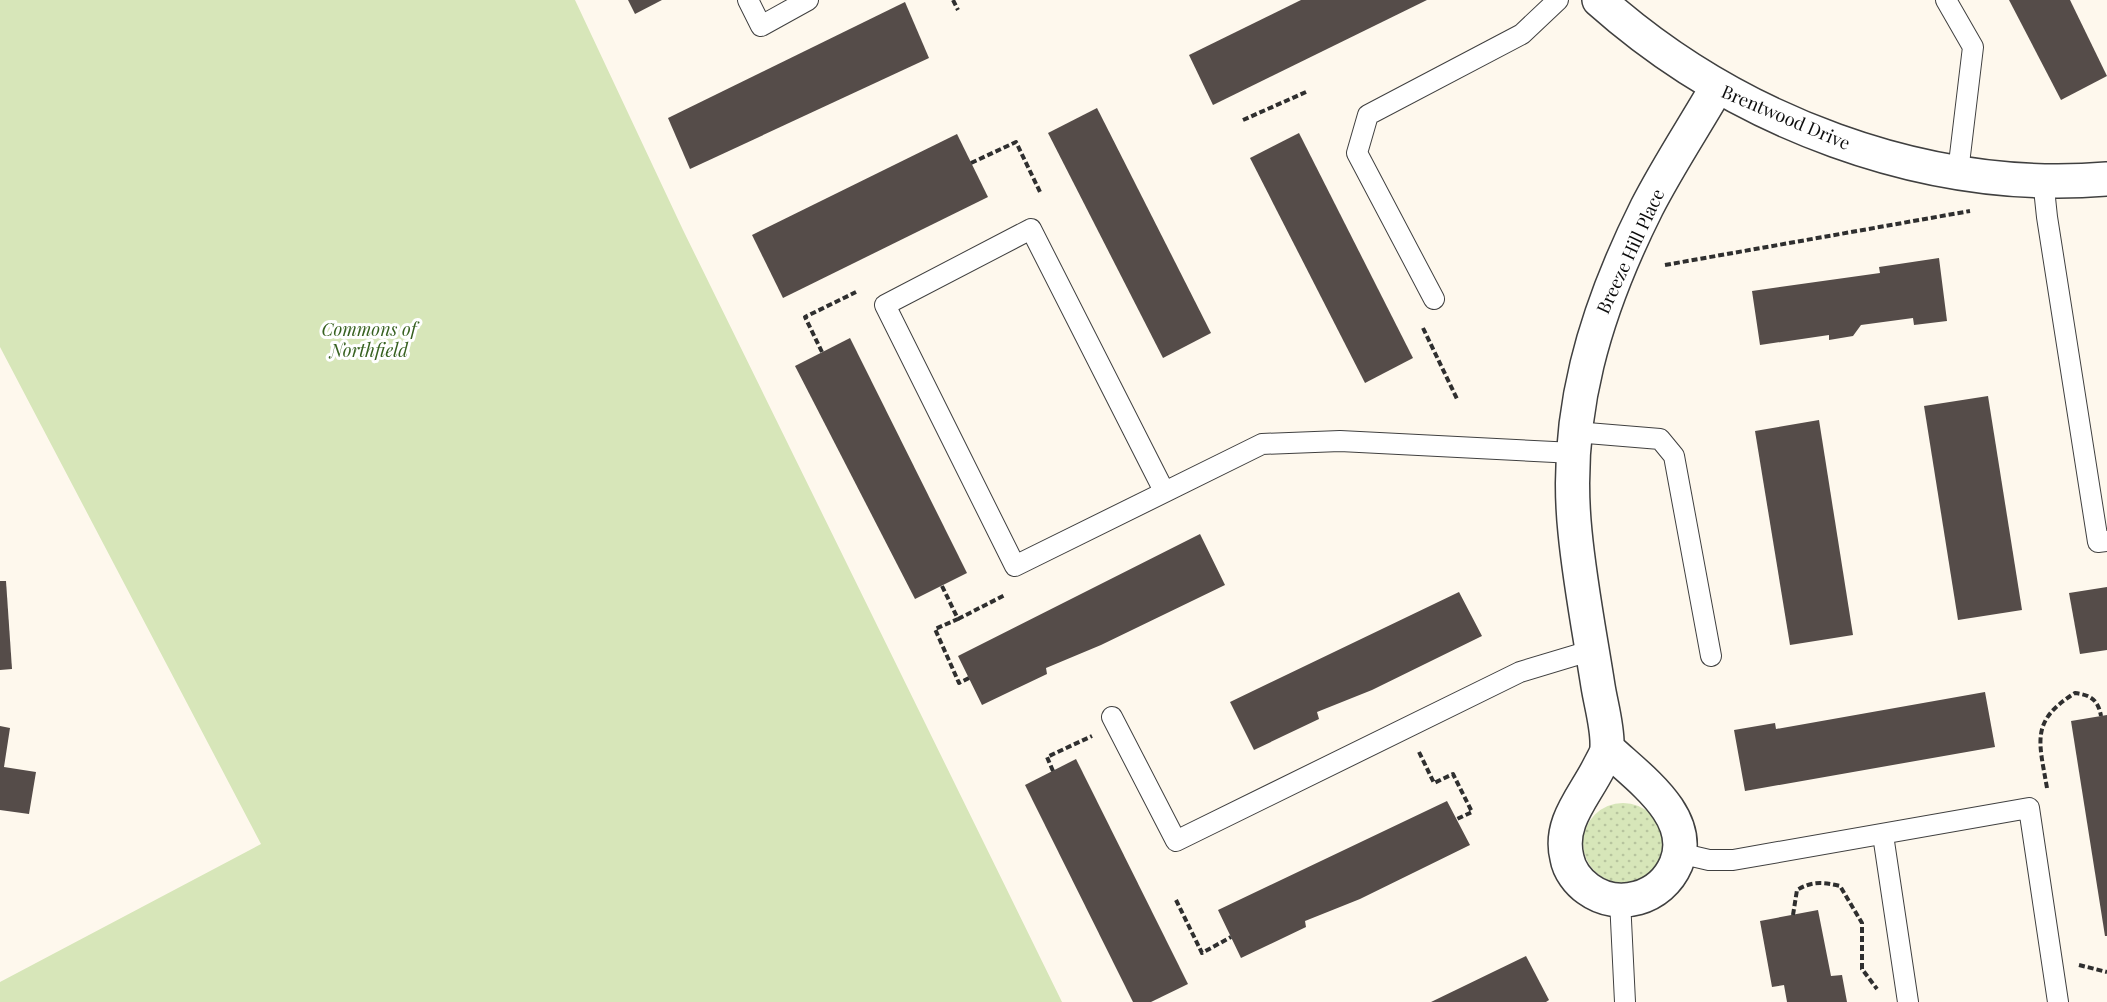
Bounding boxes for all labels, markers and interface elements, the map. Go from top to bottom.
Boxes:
street label: Brentwood Drive [1718,79,1854,155]
street label: Breeze Hill Place [1591,185,1669,317]
park label: Commons of Northfield [321,317,420,362]

